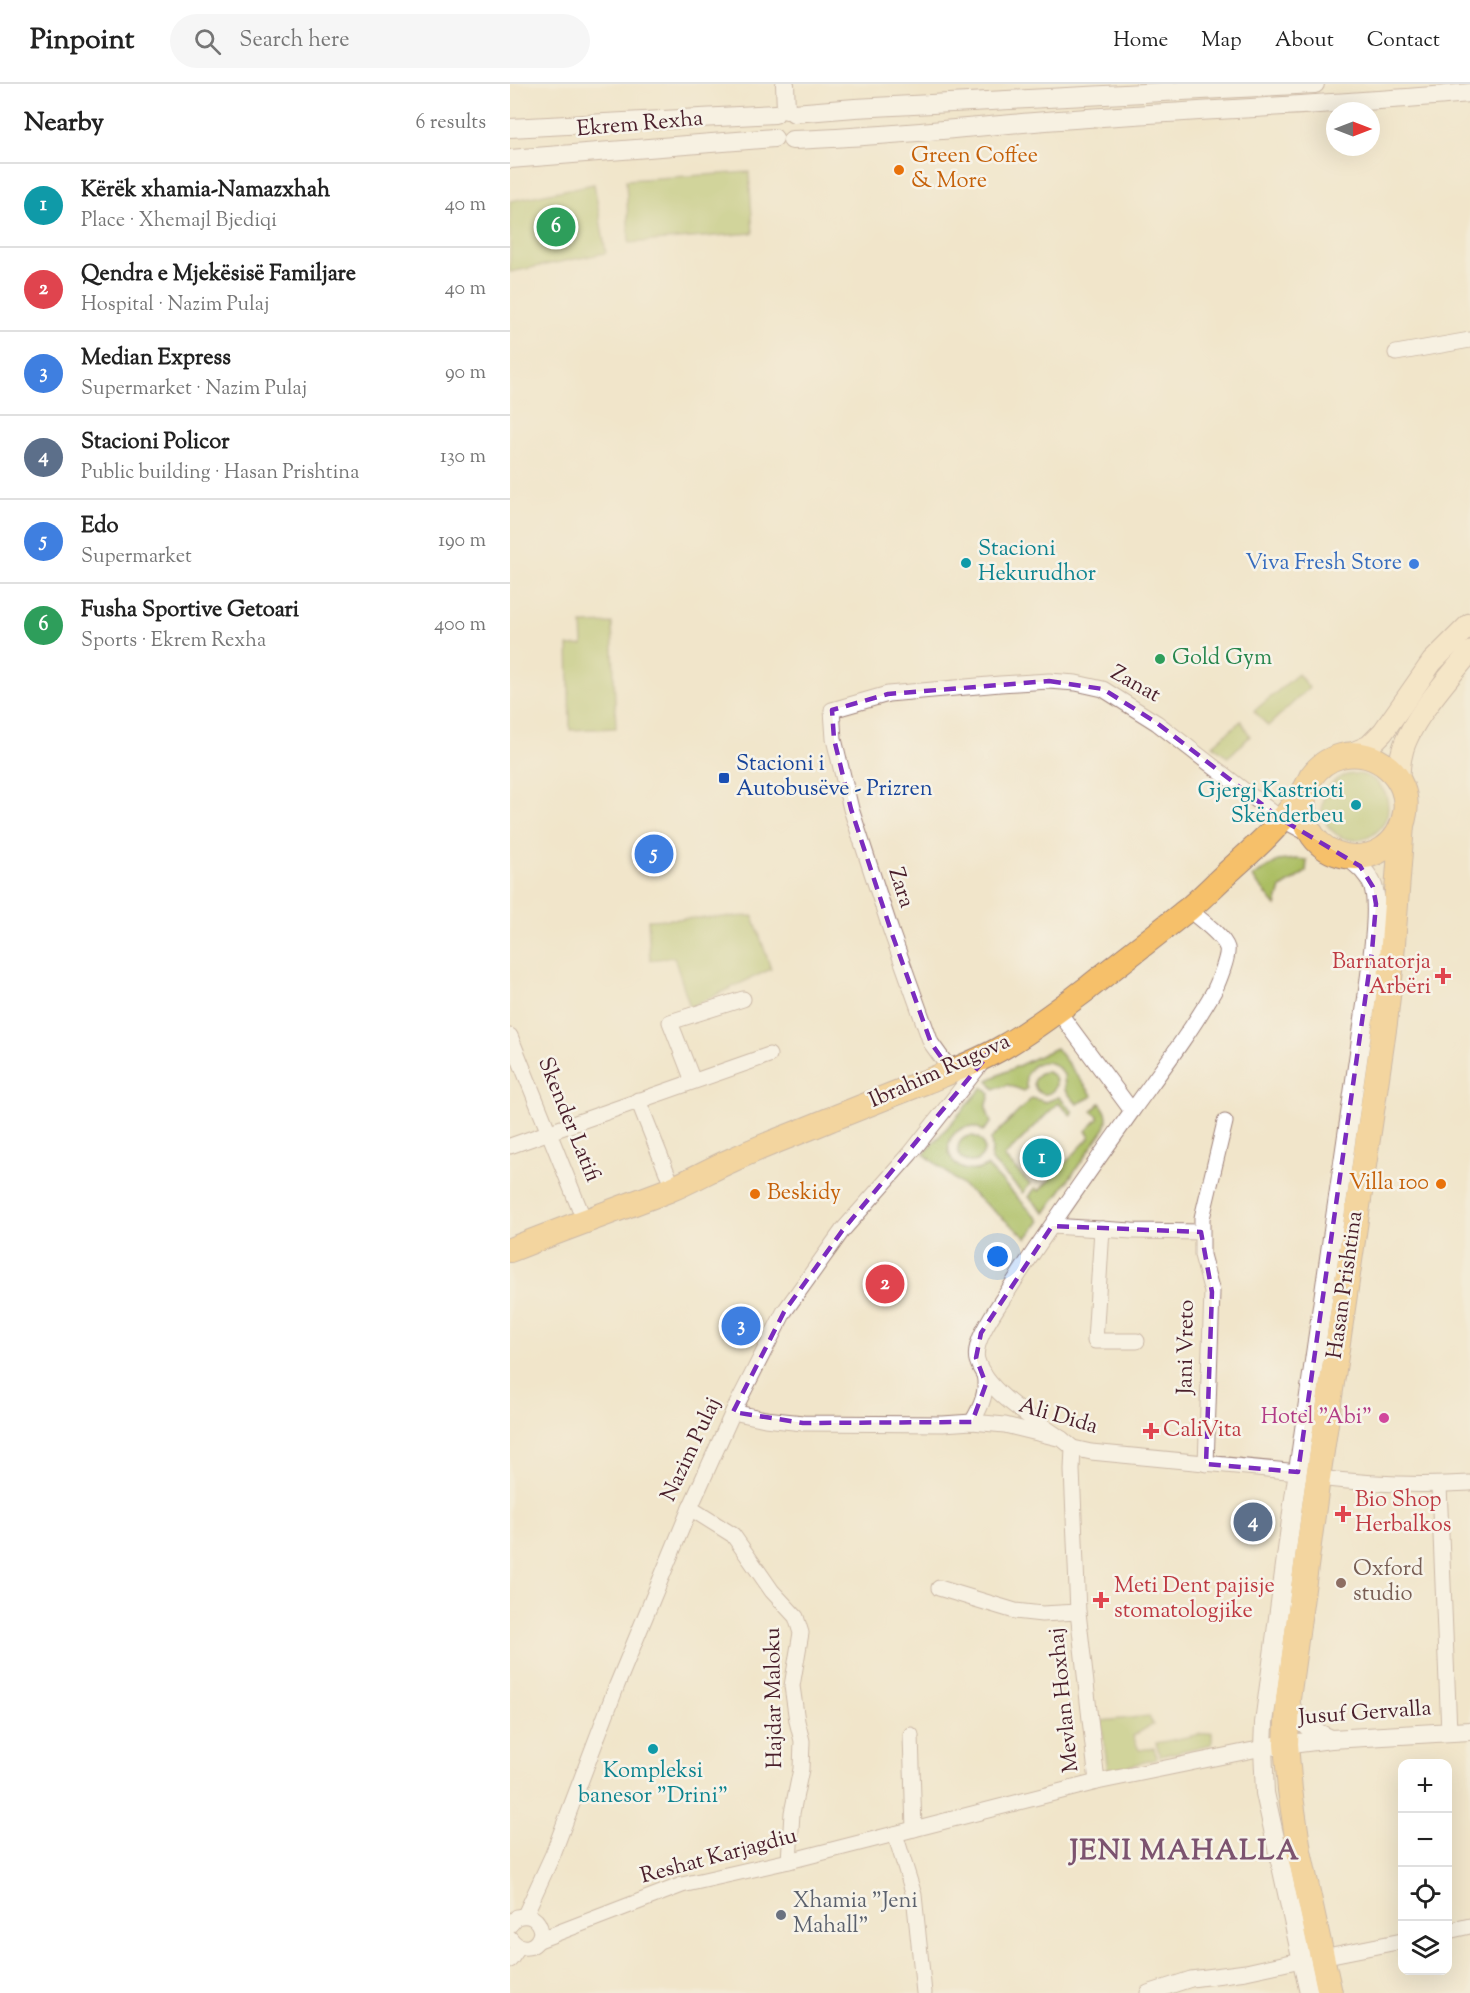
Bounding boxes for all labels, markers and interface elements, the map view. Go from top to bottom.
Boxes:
search box [170,14,590,68]
text: Pinpoint [30,21,134,61]
icon: search [191,25,224,58]
text: Search here [239,25,350,57]
text: Home [1113,26,1168,56]
text: Map [1201,26,1242,56]
text: About [1275,26,1334,56]
text: Contact [1367,26,1440,56]
north arrow [1326,102,1380,156]
street label: Ekrem Rexha [575,104,705,146]
text: Nearby [24,105,104,142]
text: 6 results [416,109,486,138]
place label: Green Coffee & More [911,141,1038,198]
marker: Green Coffee & More [892,163,906,177]
text: Kërëk xhamia-Namazxhah [81,175,330,207]
text: 1 [40,191,47,220]
text: 40 m [445,191,486,220]
pin: 6 [536,204,576,250]
text: Place · Xhemajl Bjediqi [81,207,277,236]
text: Qendra e Mjekësisë Familjare [81,259,356,291]
text: 2 [39,275,48,304]
text: 40 m [445,275,486,304]
text: Hospital · Nazim Pulaj [81,291,269,320]
text: Median Express [81,343,231,375]
text: 3 [39,359,48,388]
text: 90 m [445,359,486,388]
text: Supermarket · Nazim Pulaj [81,375,307,404]
text: Stacioni Policor [81,427,229,459]
text: 4 [38,443,49,472]
text: 130 m [440,443,486,472]
text: Public building · Hasan Prishtina [81,459,359,488]
text: Edo [81,511,119,543]
text: 5 [40,527,47,556]
text: 190 m [438,527,486,556]
place label: Stacioni Hekurudhor [978,534,1096,591]
text: Supermarket [81,543,192,572]
place label: Viva Fresh Store [1245,548,1402,580]
marker: Stacioni Hekurudhor [959,556,973,570]
marker: Viva Fresh Store [1407,557,1421,571]
text: Fusha Sportive Getoari [81,595,299,627]
text: 6 [39,611,48,640]
text: 400 m [434,611,486,640]
text: Sports · Ekrem Rexha [81,627,266,656]
place label: Gold Gym [1172,643,1272,675]
marker: Gold Gym [1153,652,1167,666]
street label: Zanat [1104,658,1166,712]
place label: Stacioni i Autobusëve - Prizren [736,749,933,806]
marker: Stacioni i Autobusëve - Prizren [717,771,731,785]
place label: Gjergj Kastrioti Skënderbeu [1197,776,1344,833]
marker: Gjergj Kastrioti Skënderbeu [1349,798,1363,812]
pin: 5 [634,832,674,876]
street label: Zara [879,864,921,912]
place label: Barnatorja Arbëri [1332,947,1431,1004]
marker: Barnatorja Arbëri [1436,969,1450,983]
street label: Ibrahim Rugova [864,1027,1016,1117]
street label: Skender Latifi [528,1053,608,1187]
pin: 1 [1022,1136,1062,1180]
place label: Villa 100 [1349,1168,1429,1200]
marker: Villa 100 [1434,1177,1448,1191]
place label: Beskidy [767,1178,841,1210]
marker: Beskidy [748,1187,762,1201]
street label: Hasan Prishtina [1320,1209,1372,1361]
your location [983,1242,1012,1271]
pin: 2 [866,1262,904,1306]
street label: Jani Vreto [1170,1299,1204,1396]
pin: 3 [722,1304,760,1348]
street label: Ali Dida [1015,1390,1101,1444]
street label: Nazim Pulaj [654,1392,730,1508]
place label: Hotel "Abi" [1261,1402,1372,1434]
marker: Hotel "Abi" [1377,1411,1391,1425]
place label: CaliVita [1163,1415,1242,1447]
marker: CaliVita [1144,1424,1158,1438]
place label: Bio Shop Herbalkos [1355,1485,1451,1542]
pin: 4 [1234,1500,1272,1544]
marker: Bio Shop Herbalkos [1336,1507,1350,1521]
place label: Oxford studio [1353,1554,1424,1611]
place label: Meti Dent pajisje stomatologjike [1114,1571,1275,1628]
marker: Oxford studio [1334,1576,1348,1590]
marker: Meti Dent pajisje stomatologjike [1092,1591,1110,1609]
street label: Mevlan Hoxhaj [1041,1626,1089,1774]
street label: Hajdar Maloku [758,1627,792,1769]
street label: Jusuf Gervalla [1296,1693,1433,1735]
marker: Kompleksi banesor "Drini" [646,1742,660,1756]
place label: Kompleksi banesor "Drini" [578,1756,728,1813]
map controls [1398,1759,1452,1975]
button: + [1398,1759,1452,1813]
button: − [1398,1813,1452,1867]
street label: Reshat Karjagdiu [637,1821,801,1893]
district label: JENI MAHALLA [1068,1832,1300,1872]
button: locate [1398,1867,1452,1921]
place label: Xhamia "Jeni Mahall" [793,1886,918,1943]
marker: Xhamia "Jeni Mahall" [774,1908,788,1922]
button: layers [1398,1921,1452,1975]

